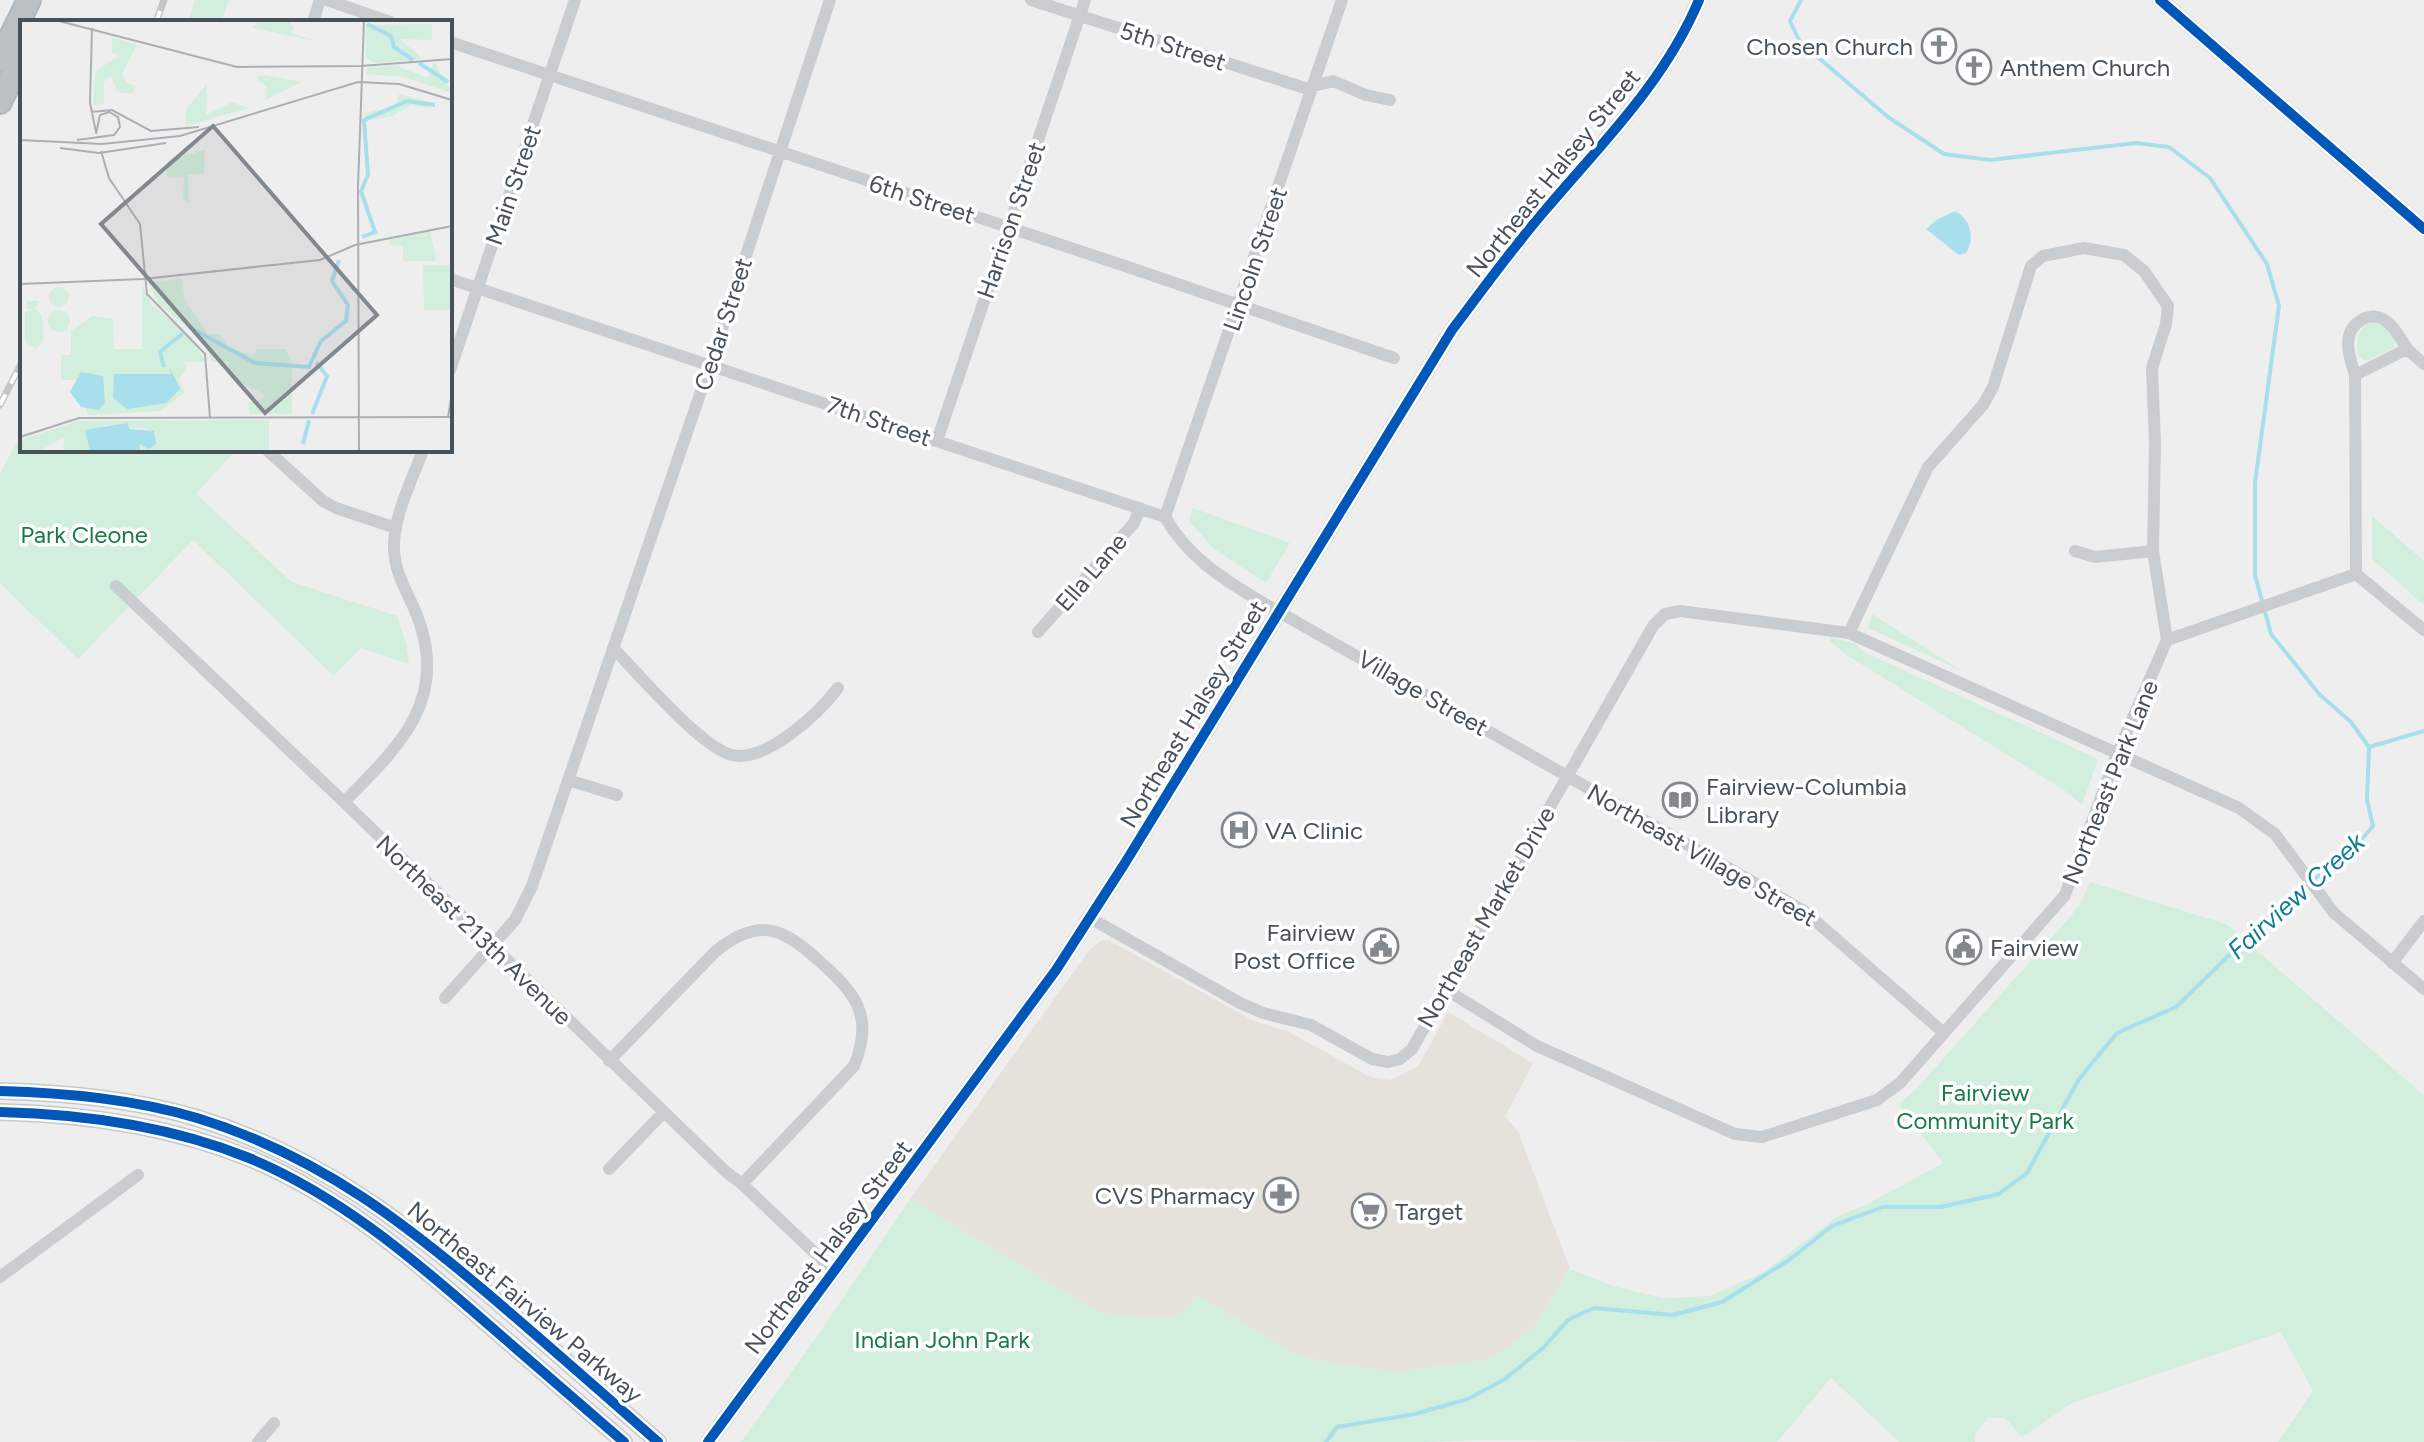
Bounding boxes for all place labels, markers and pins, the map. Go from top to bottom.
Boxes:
church icon: Chosen Church [1920,27,1958,65]
place label: Chosen Church [1746,32,1913,61]
church icon: Anthem Church [1955,48,1993,86]
place label: Anthem Church [2000,53,2170,82]
place label: Fairview-Columbia Library [1706,772,1907,829]
library icon: Fairview-Columbia Library [1661,781,1699,819]
hospital icon: VA Clinic [1220,811,1258,849]
place label: VA Clinic [1265,816,1363,845]
place label: Fairview Post Office [1233,918,1355,975]
public building icon: Fairview Post Office [1362,927,1400,965]
public building icon: Fairview [1945,928,1983,966]
place label: Fairview [1990,933,2079,962]
pharmacy icon: CVS Pharmacy [1262,1176,1300,1214]
place label: CVS Pharmacy [1095,1181,1255,1210]
supermarket icon: Target [1350,1192,1388,1230]
place label: Target [1395,1197,1463,1226]

